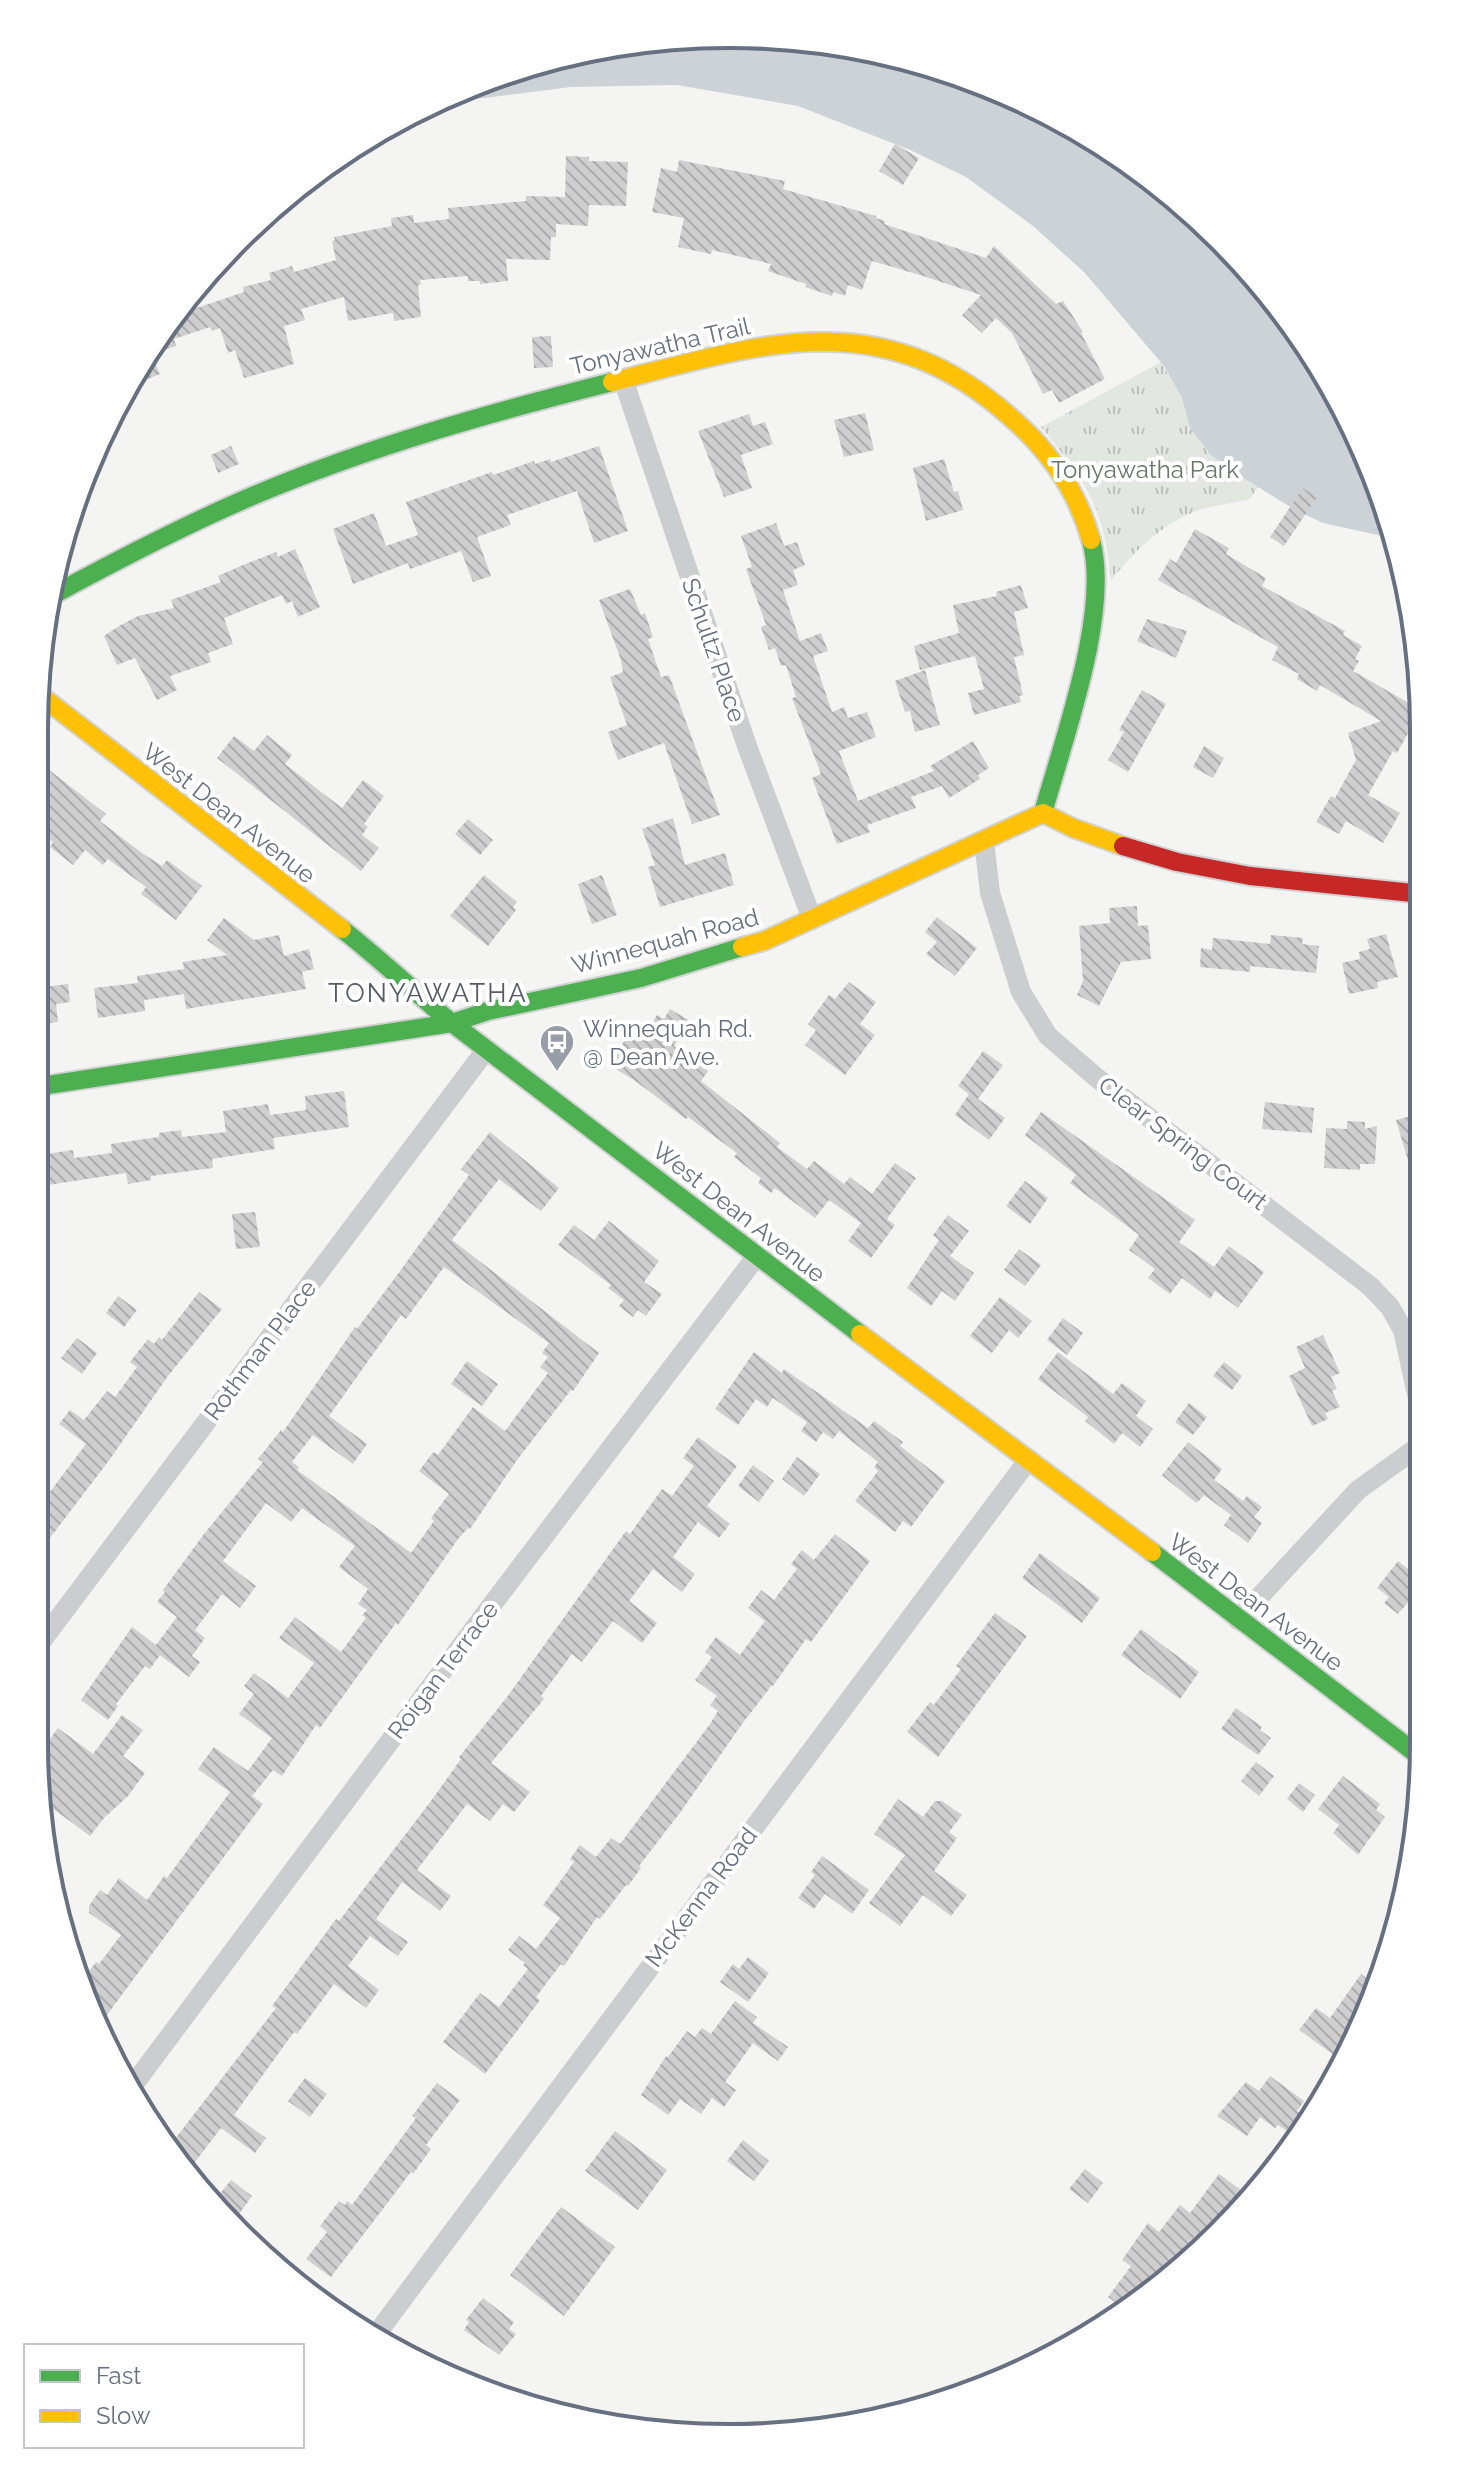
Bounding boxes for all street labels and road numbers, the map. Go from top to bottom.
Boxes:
street label: Tonyawatha Trail [567,311,753,381]
street label: Schultz Place [676,574,752,726]
street label: West Dean Avenue [137,737,321,889]
street label: Winnequah Road [568,902,762,980]
street label: Clear Spring Court [1093,1070,1273,1216]
street label: West Dean Avenue [647,1136,831,1288]
street label: Rothman Place [198,1274,322,1426]
street label: West Dean Avenue [1163,1527,1349,1677]
street label: Roigan Terrace [382,1595,504,1745]
street label: McKenna Road [639,1821,763,1973]

